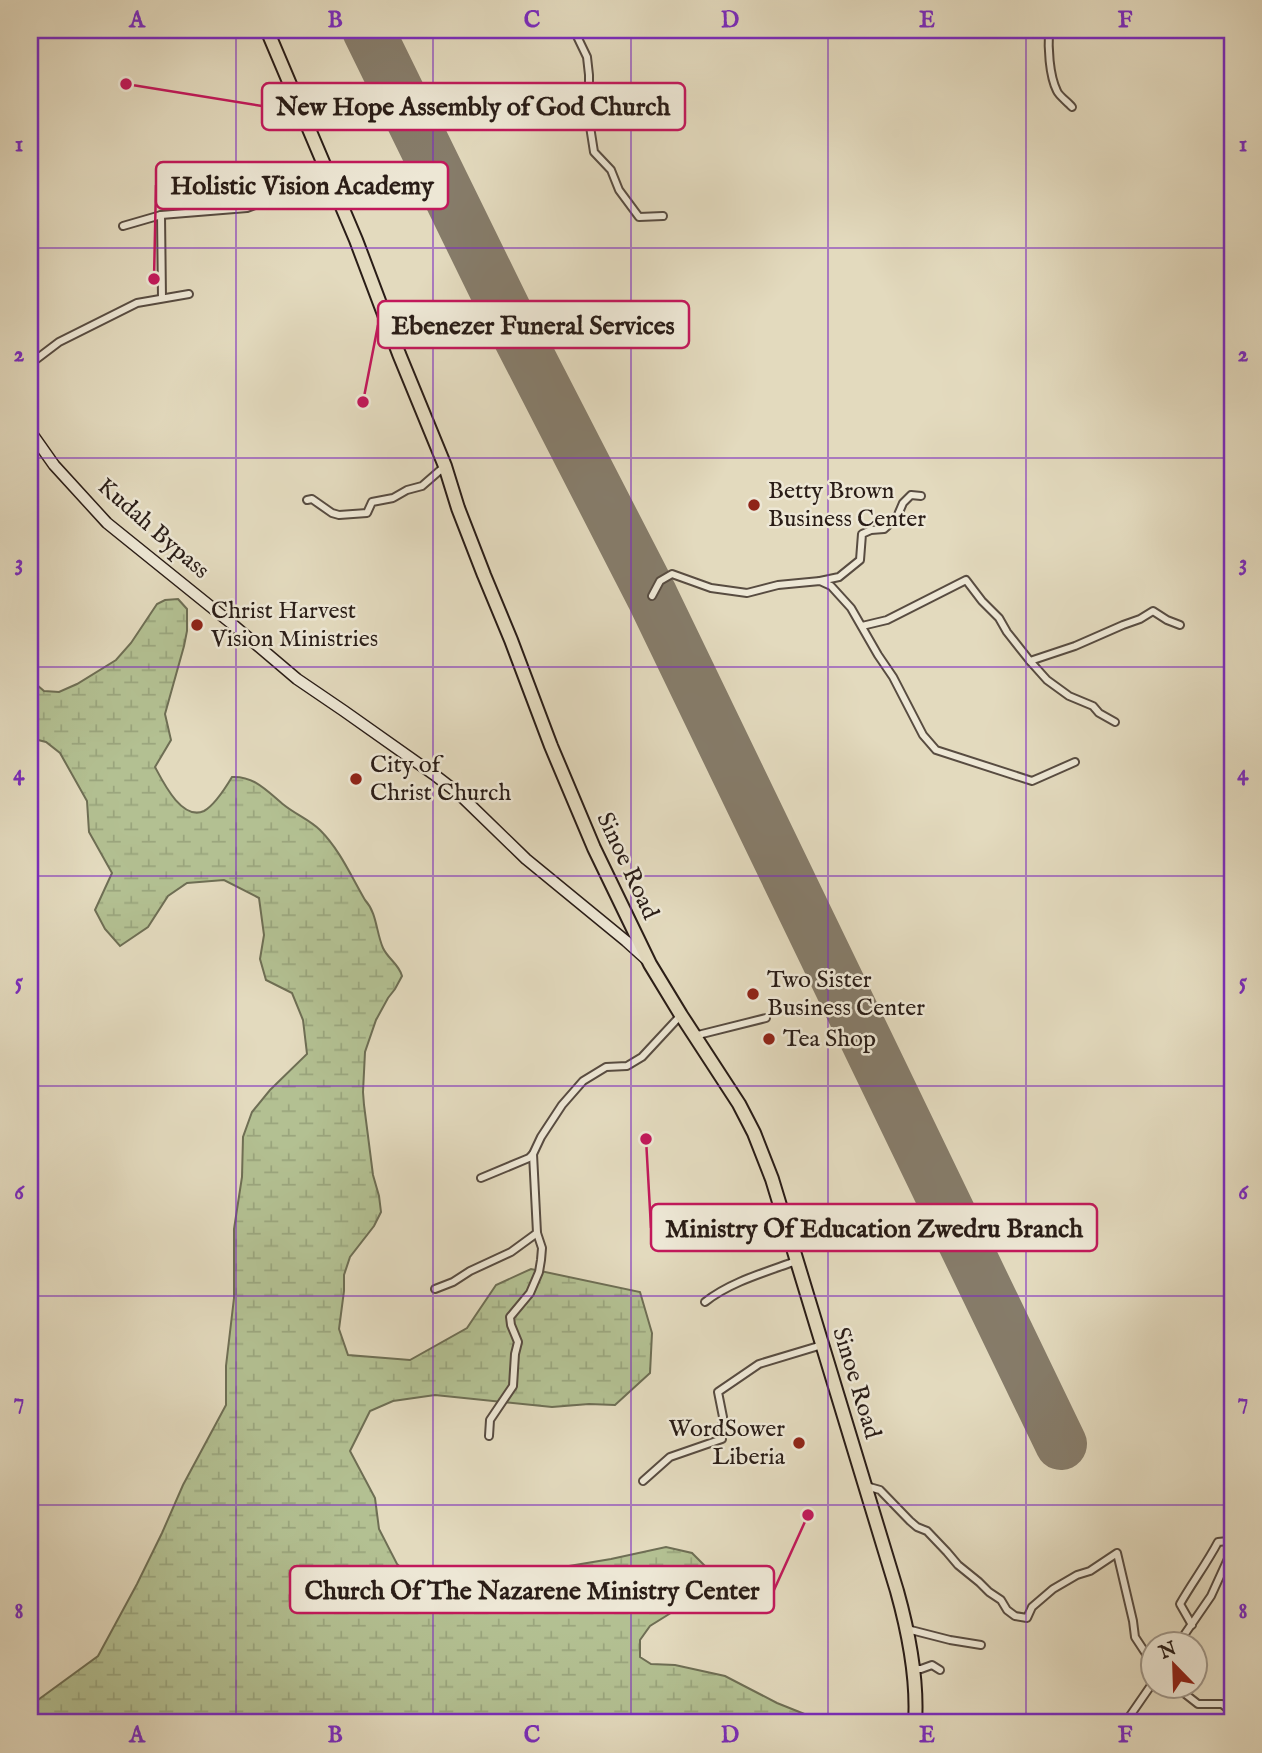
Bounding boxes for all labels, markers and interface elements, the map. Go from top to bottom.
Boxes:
text: A [128,6,146,35]
text: B [327,6,343,35]
text: C [524,6,541,35]
text: D [721,6,739,35]
text: E [919,6,935,35]
text: F [1118,6,1133,35]
callout: New Hope Assembly of God Church [262,83,685,130]
text: New Hope Assembly of God Church [275,91,671,124]
text: 1 [15,130,23,159]
text: 1 [1239,130,1247,159]
callout: Holistic Vision Academy [156,162,448,209]
text: Holistic Vision Academy [170,170,435,203]
callout: Ebenezer Funeral Services [378,301,689,348]
text: Ebenezer Funeral Services [391,310,675,343]
text: 2 [14,340,25,369]
text: 2 [1238,340,1249,369]
street label: Kudah Bypass [90,472,216,586]
place label: Betty Brown Business Center [768,476,926,535]
marker: Betty Brown Business Center [746,497,762,513]
text: 3 [15,549,23,578]
text: 3 [1239,549,1247,578]
place label: Christ Harvest Vision Ministries [210,596,378,655]
marker: Christ Harvest Vision Ministries [189,617,205,633]
place label: City of Christ Church [370,750,511,809]
text: 4 [13,759,25,788]
text: 4 [1237,759,1249,788]
marker: City of Christ Church [348,771,364,787]
street label: Sinoe Road [589,807,665,925]
place label: Two Sister Business Center [767,965,925,1024]
text: 5 [15,968,24,997]
text: 5 [1239,968,1248,997]
marker: Two Sister Business Center [745,986,761,1002]
place label: Tea Shop [783,1024,876,1055]
marker: Tea Shop [761,1031,777,1047]
text: 6 [14,1178,25,1207]
text: 6 [1238,1178,1249,1207]
callout: Ministry Of Education Zwedru Branch [651,1204,1097,1251]
text: Ministry Of Education Zwedru Branch [665,1213,1084,1246]
street label: Sinoe Road [824,1324,888,1443]
text: 7 [14,1387,24,1416]
text: 7 [1238,1387,1248,1416]
place label: WordSower Liberia [668,1414,786,1473]
marker: WordSower Liberia [791,1435,807,1451]
callout: Church Of The Nazarene Ministry Center [290,1566,774,1613]
text: Church Of The Nazarene Ministry Center [304,1575,760,1608]
text: 8 [14,1597,24,1626]
text: 8 [1238,1597,1248,1626]
north arrow [1140,1630,1210,1700]
text: N [1155,1637,1181,1666]
text: A [128,1721,146,1750]
text: B [327,1721,343,1750]
text: C [524,1721,541,1750]
text: D [721,1721,739,1750]
text: E [919,1721,935,1750]
text: F [1118,1721,1133,1750]

